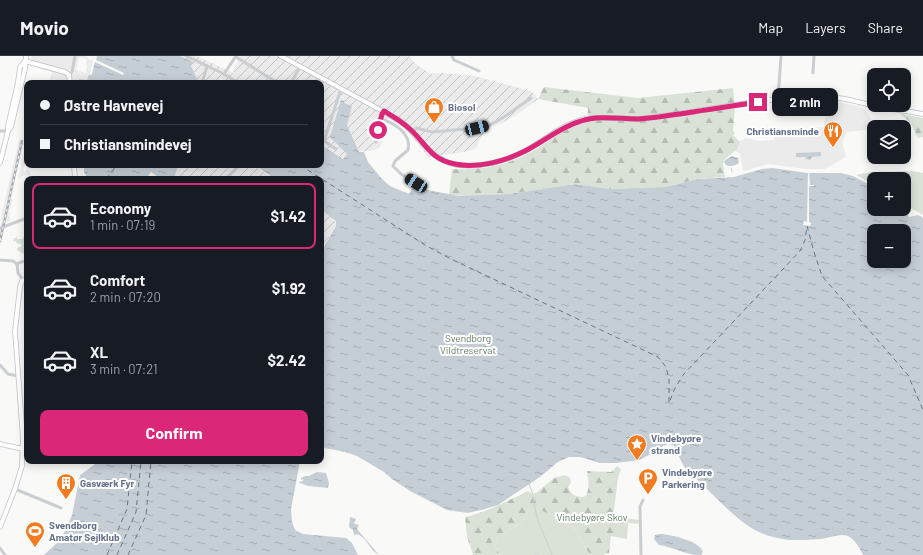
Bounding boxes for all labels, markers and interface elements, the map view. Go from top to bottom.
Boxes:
text: Movio [20,16,69,39]
text: Map [758,19,783,36]
text: Layers [805,19,846,36]
text: Share [868,19,903,36]
map controls [867,68,911,268]
button: locate [867,68,911,112]
callout: 2 min [772,88,838,116]
route end [749,93,767,111]
text: 2 min [789,94,821,110]
text: Østre Havnevej [64,96,163,114]
shop icon: Biosol [423,96,445,124]
place label: Biosol [448,101,475,113]
car [464,119,490,137]
restaurant icon: Christiansminde [822,120,844,148]
button: layers [867,120,911,164]
route start [369,121,387,139]
place label: Christiansminde [746,125,820,137]
text: Christiansmindevej [64,135,192,153]
car [403,172,429,194]
button: + [867,172,911,216]
icon: car [42,198,78,234]
text: Economy [90,199,151,217]
text: $1.42 [271,207,306,225]
text: 1 min · 07:19 [90,217,155,233]
button: − [867,224,911,268]
icon: car [42,270,78,306]
text: Comfort [90,271,145,289]
text: $1.92 [272,279,306,297]
text: 2 min · 07:20 [90,289,161,305]
park label: Svendborg Vildtreservat [440,332,496,356]
icon: car [42,342,78,378]
text: XL [90,343,108,361]
text: $2.42 [267,351,306,369]
text: 3 min · 07:21 [90,361,158,377]
button: Confirm [40,410,308,456]
place label: Vindebyøre strand [651,432,702,456]
place icon: Vindebyøre strand [626,433,648,461]
place label: Vindebyøre Parkering [662,466,713,490]
parking icon: Vindebyøre Parkering [637,467,659,495]
building icon: Gasværk Fyr [55,472,77,500]
place label: Gasværk Fyr [80,477,135,489]
park label: Vindebyøre Skov [556,511,628,523]
place label: Svendborg Amatør Sejlklub [49,519,120,543]
sports icon: Svendborg Amatør Sejlklub [24,520,46,548]

